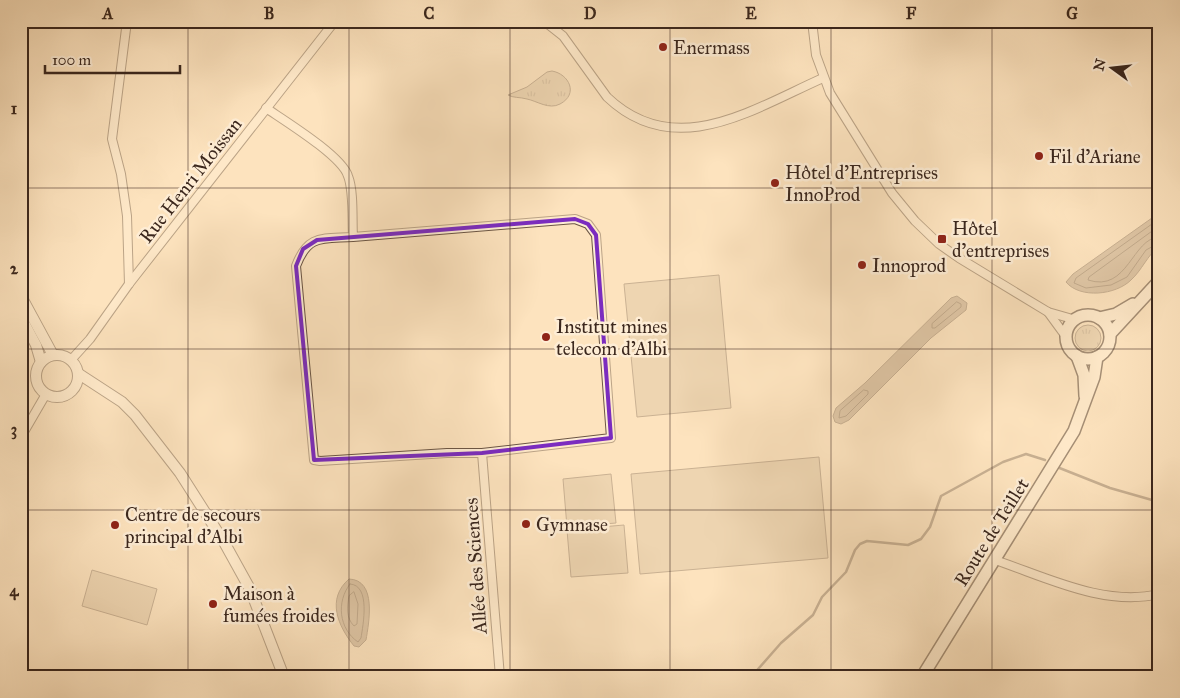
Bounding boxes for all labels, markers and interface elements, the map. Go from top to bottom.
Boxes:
text: A [102,4,114,23]
text: B [264,4,274,23]
text: C [424,4,435,23]
text: D [584,4,597,23]
text: E [745,4,757,23]
text: F [906,4,917,23]
text: G [1066,4,1078,23]
place label: Enermass [673,36,750,59]
marker: Enermass [657,41,669,53]
scale bar [45,42,180,74]
north arrow [1088,42,1138,92]
text: 100 m [52,51,92,69]
text: N [1090,57,1110,73]
text: 1 [11,99,18,118]
street label: Rue Henri Moissan [134,113,246,248]
place label: Fil d'Ariane [1049,145,1141,168]
marker: Fil d'Ariane [1033,150,1045,162]
place label: Hôtel d'Entreprises InnoProd [785,161,938,206]
marker: Hôtel d'Entreprises InnoProd [769,177,781,189]
place label: Hôtel d'entreprises [952,217,1049,262]
marker: Hôtel d'entreprises [936,233,948,245]
place label: Innoprod [872,254,947,277]
text: 2 [10,259,19,278]
marker: Innoprod [856,259,868,271]
place label: Institut mines telecom d'Albi [556,315,667,360]
marker: Institut mines telecom d'Albi [540,331,552,343]
text: 3 [11,420,17,440]
street label: Route de Teillet [949,474,1034,590]
street label: Allée des Sciences [459,497,492,636]
place label: Centre de secours principal d'Albi [124,503,260,548]
place label: Gymnase [536,513,608,536]
marker: Gymnase [520,518,532,530]
marker: Centre de secours principal d'Albi [109,519,121,531]
text: 4 [10,581,20,601]
place label: Maison à fumées froides [223,582,335,627]
marker: Maison à fumées froides [207,598,219,610]

